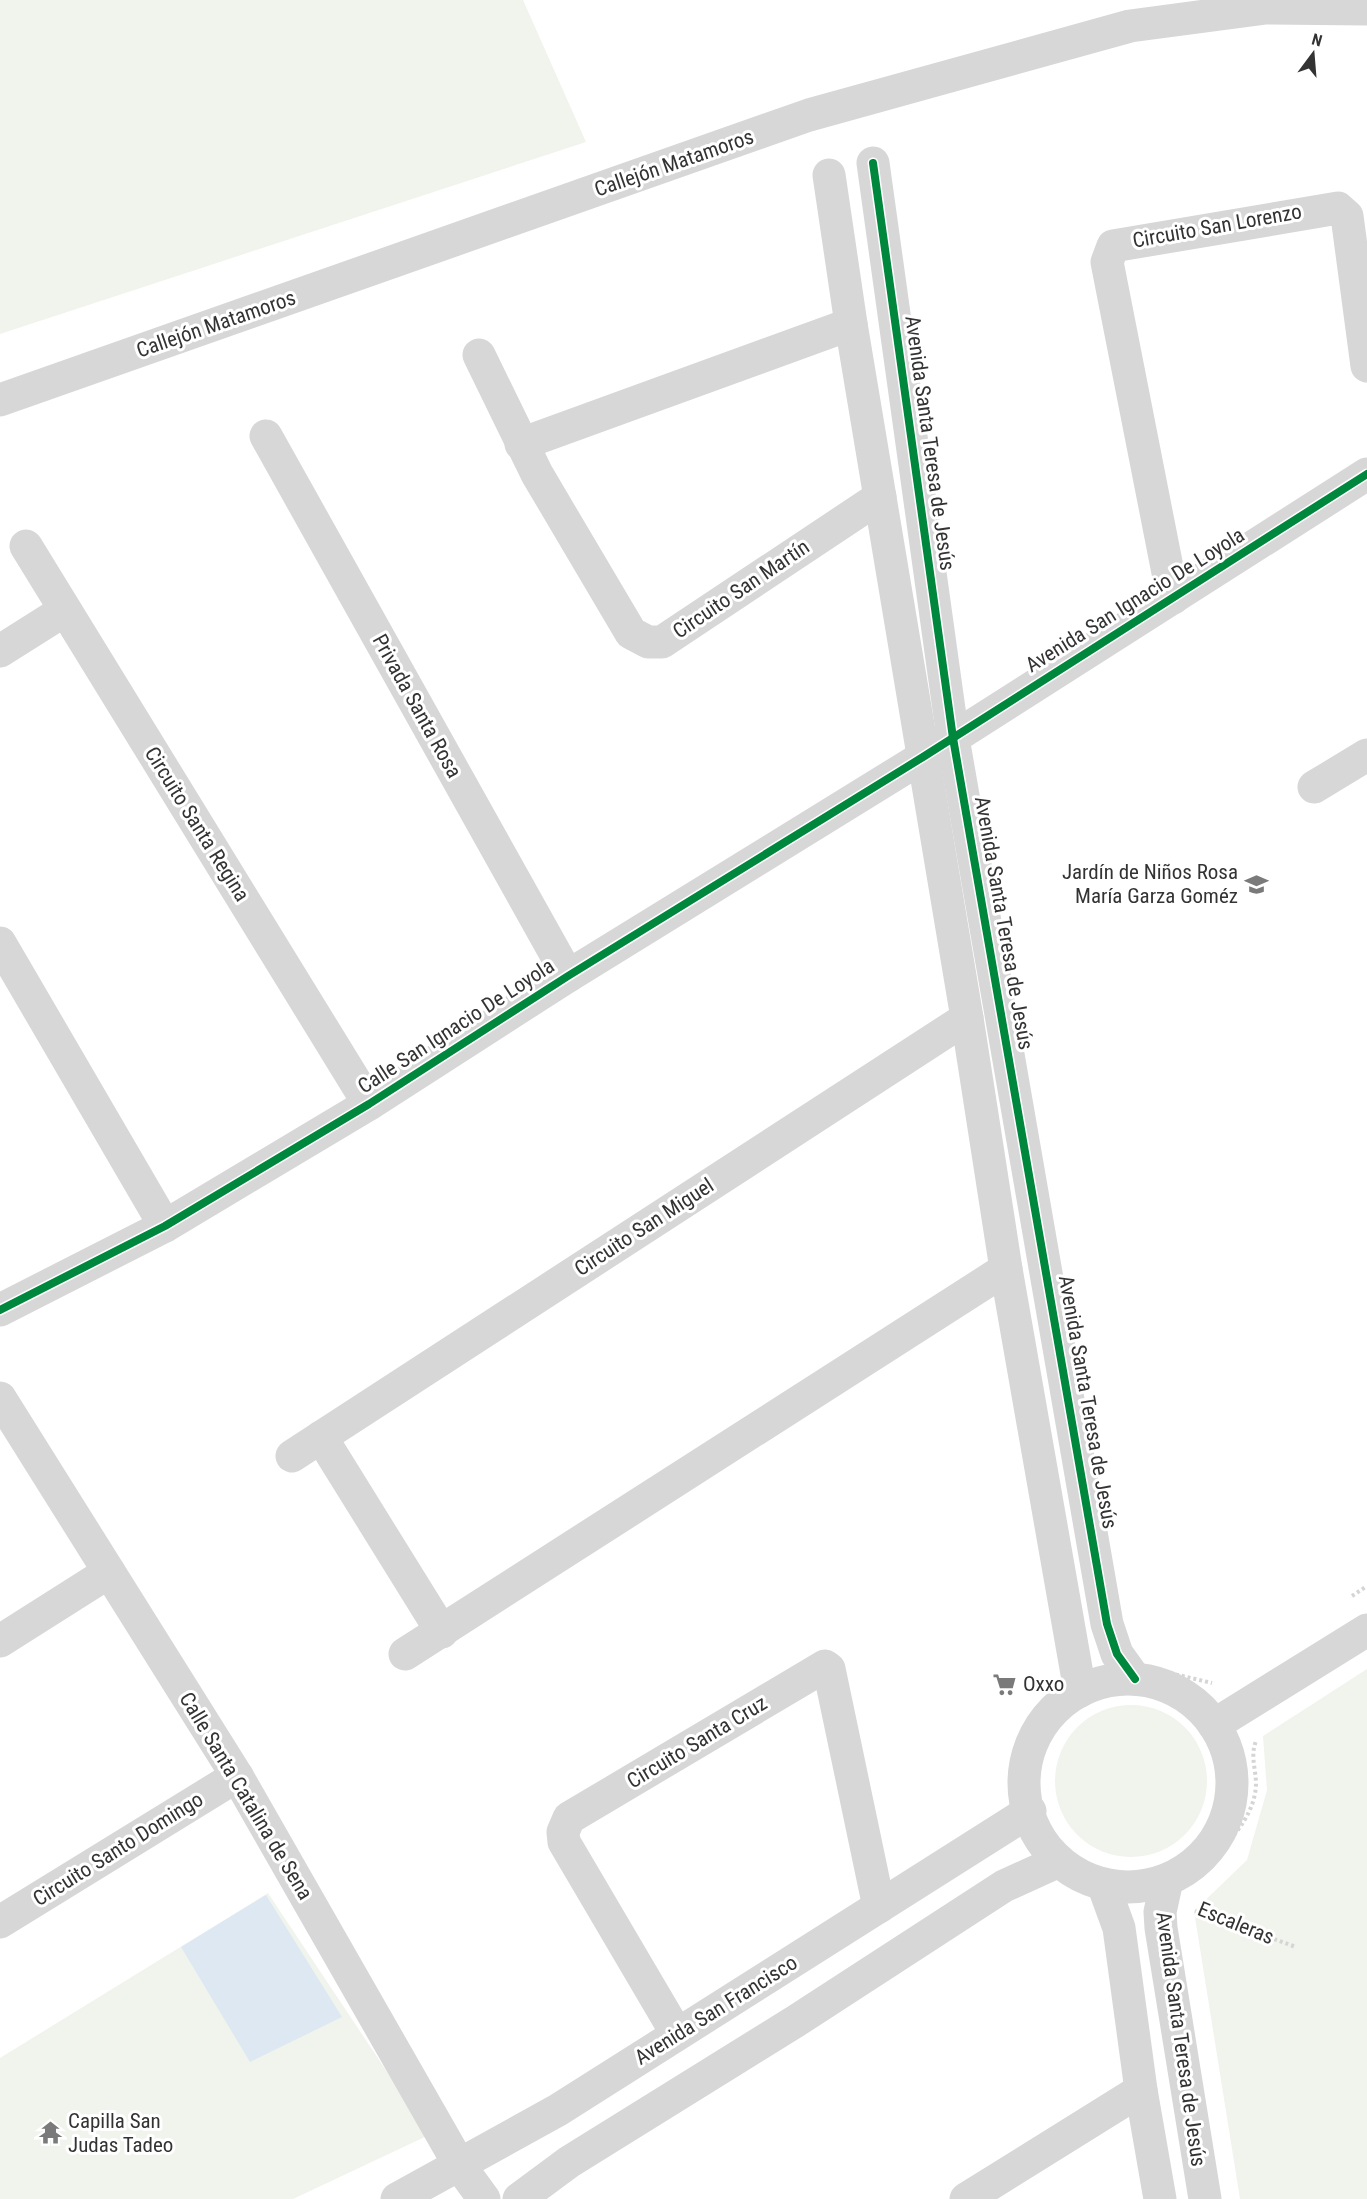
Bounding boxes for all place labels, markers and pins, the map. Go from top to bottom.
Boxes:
place label: Jardín de Niños Rosa María Garza Goméz [1062,860,1238,908]
school or university icon: Jardín de Niños Rosa María Garza Goméz [1243,871,1269,897]
supermarket icon: Oxxo [992,1671,1018,1697]
place label: Oxxo [1023,1672,1064,1696]
place label: Capilla San Judas Tadeo [68,2109,173,2157]
temple icon: Capilla San Judas Tadeo [37,2120,63,2146]

